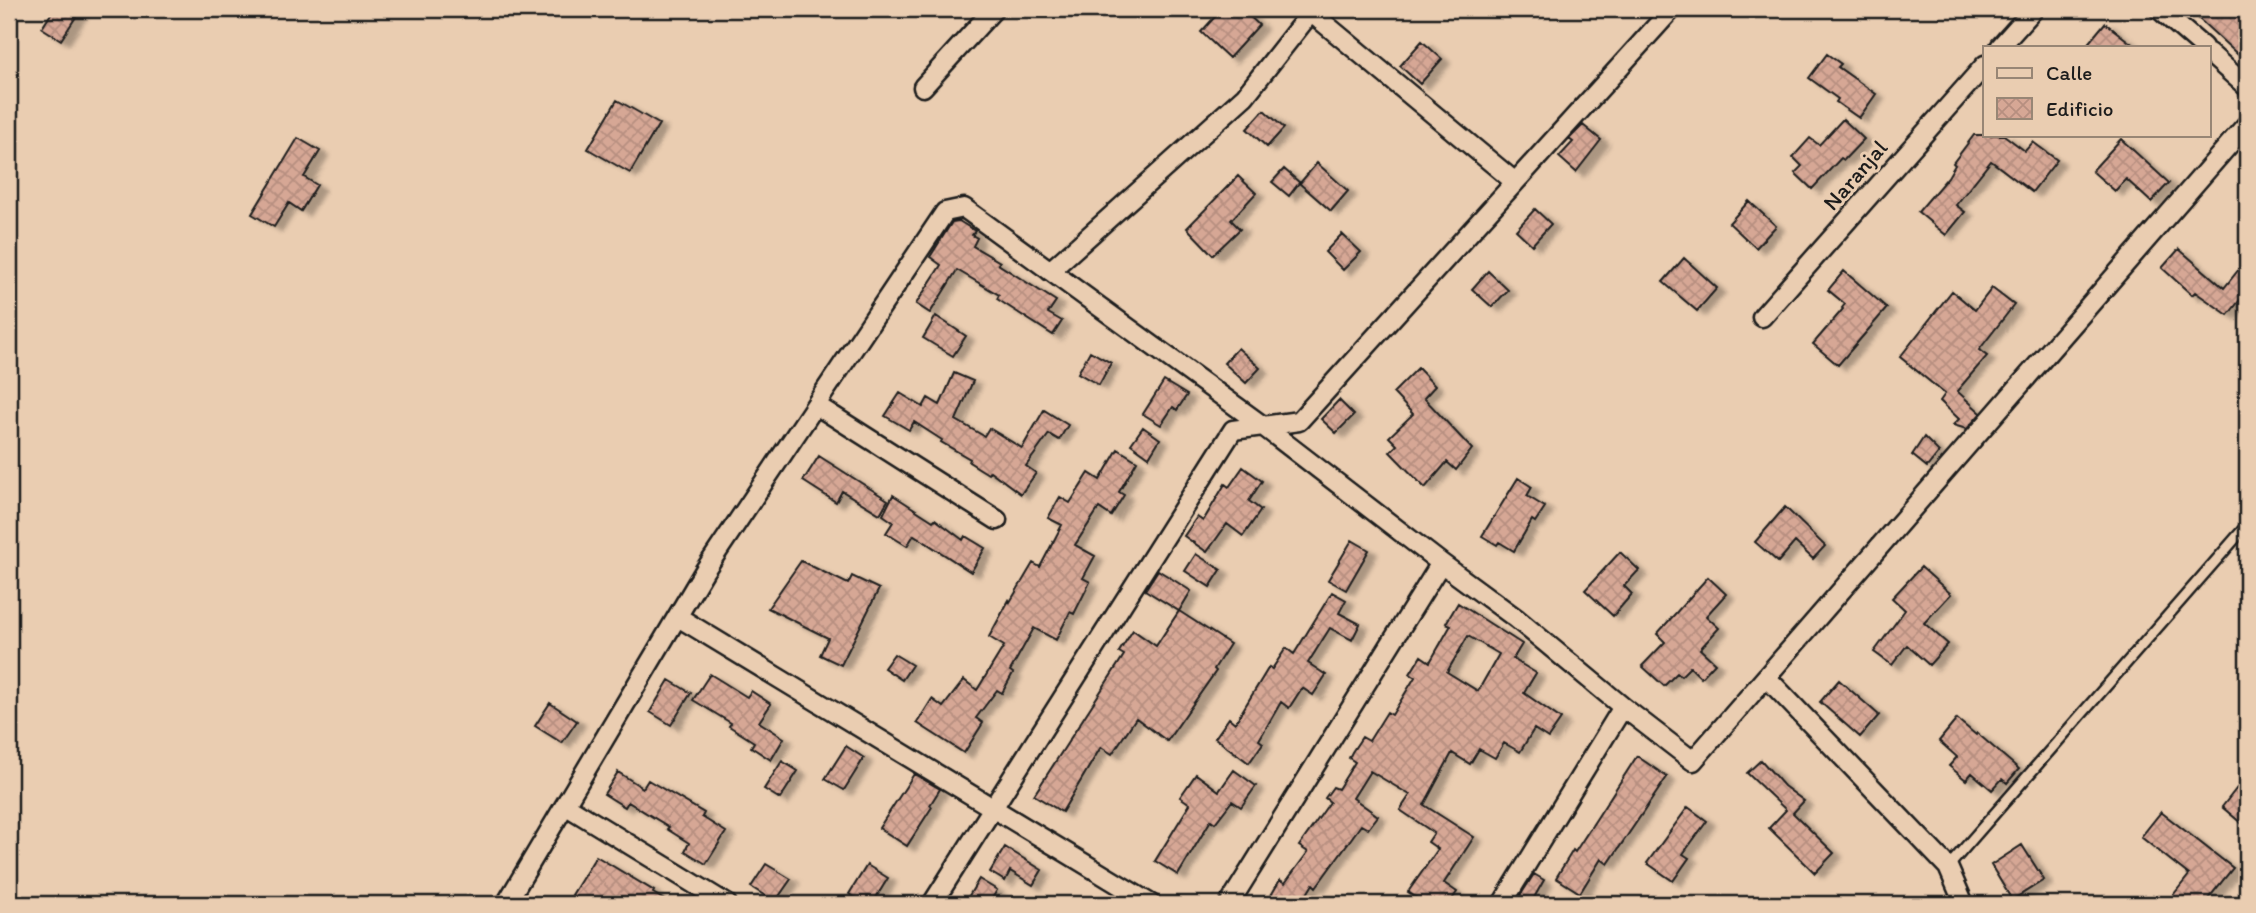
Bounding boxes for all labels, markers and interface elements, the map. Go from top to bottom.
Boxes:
legend [1983,46,2210,136]
text: Calle [2046,60,2092,85]
text: Edificio [2046,96,2114,121]
street label: Naranjal [1817,134,1894,216]

